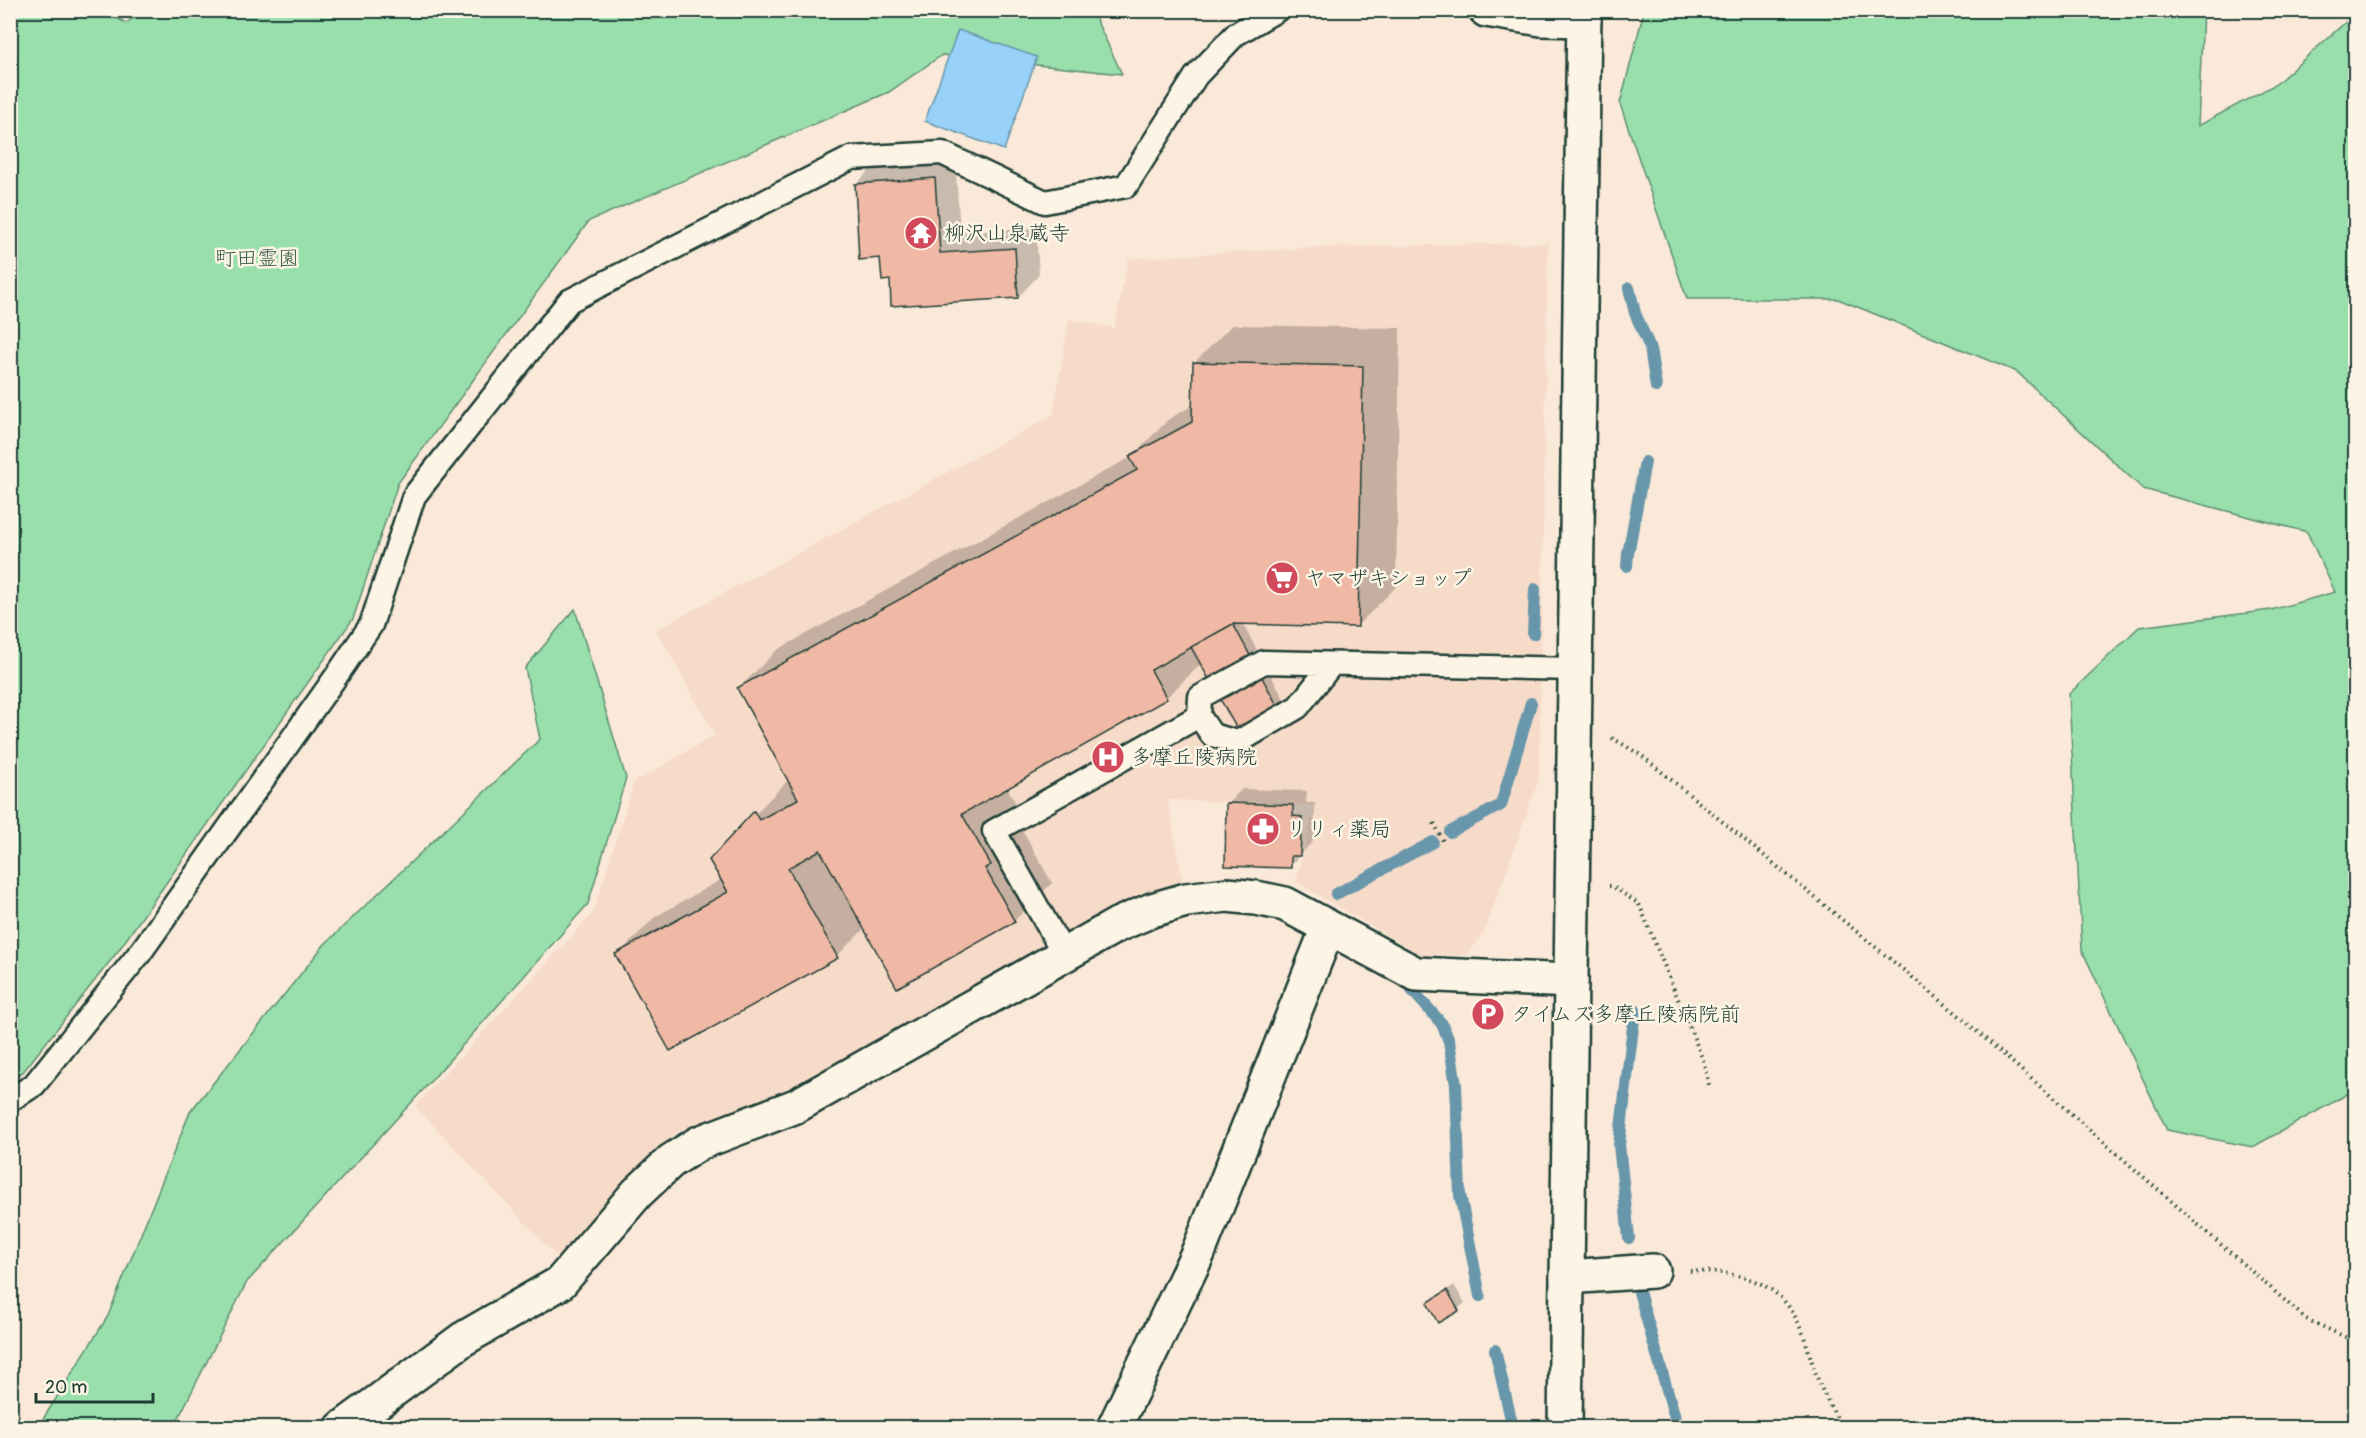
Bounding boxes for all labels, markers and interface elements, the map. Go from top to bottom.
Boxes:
temple icon: 柳沢山泉蔵寺 [903,215,939,251]
place label: 柳沢山泉蔵寺 [944,220,1070,247]
park label: 町田霊園 [215,245,299,272]
supermarket icon: ヤマザキショップ [1264,560,1300,596]
place label: ヤマザキショップ [1305,565,1472,592]
hospital icon: 多摩丘陵病院 [1090,739,1126,775]
place label: 多摩丘陵病院 [1131,744,1257,771]
pharmacy icon: リリィ薬局 [1245,811,1281,847]
place label: リリィ薬局 [1286,816,1391,843]
parking icon: タイムズ多摩丘陵病院前 [1470,996,1506,1032]
place label: タイムズ多摩丘陵病院前 [1511,1001,1740,1028]
scale bar [36,1366,153,1404]
text: 20 m [45,1376,87,1399]

